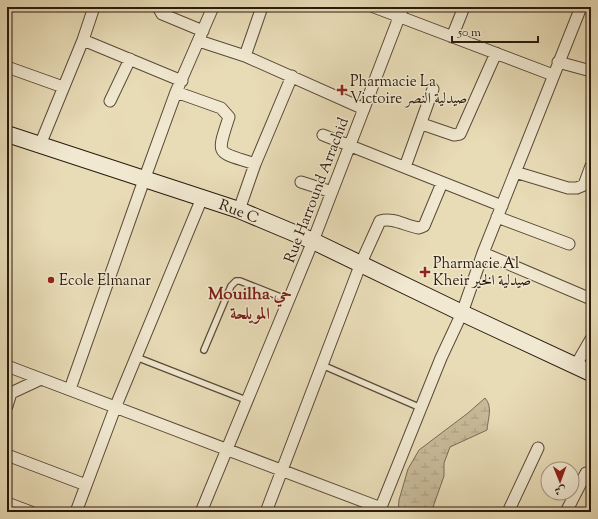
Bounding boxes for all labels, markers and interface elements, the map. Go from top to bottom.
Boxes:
scale bar [452,18,538,44]
text: 50 m [457,24,481,42]
place label: Pharmacie La Victoire صيدلية النصر [350,72,467,110]
marker: Pharmacie La Victoire صيدلية النصر [337,85,347,95]
street label: Rue Harround Arrachid [280,114,355,266]
street label: Rue C [215,195,261,230]
place label: Pharmacie Al Kheir صيدلية الخير [433,254,531,292]
marker: Pharmacie Al Kheir صيدلية الخير [420,267,430,277]
place label: Ecole Elmanar [59,271,151,292]
marker: Ecole Elmanar [46,275,56,285]
district label: Mouilha حي المويلحة [208,283,292,327]
north arrow [540,461,580,501]
text: ش [554,482,566,498]

